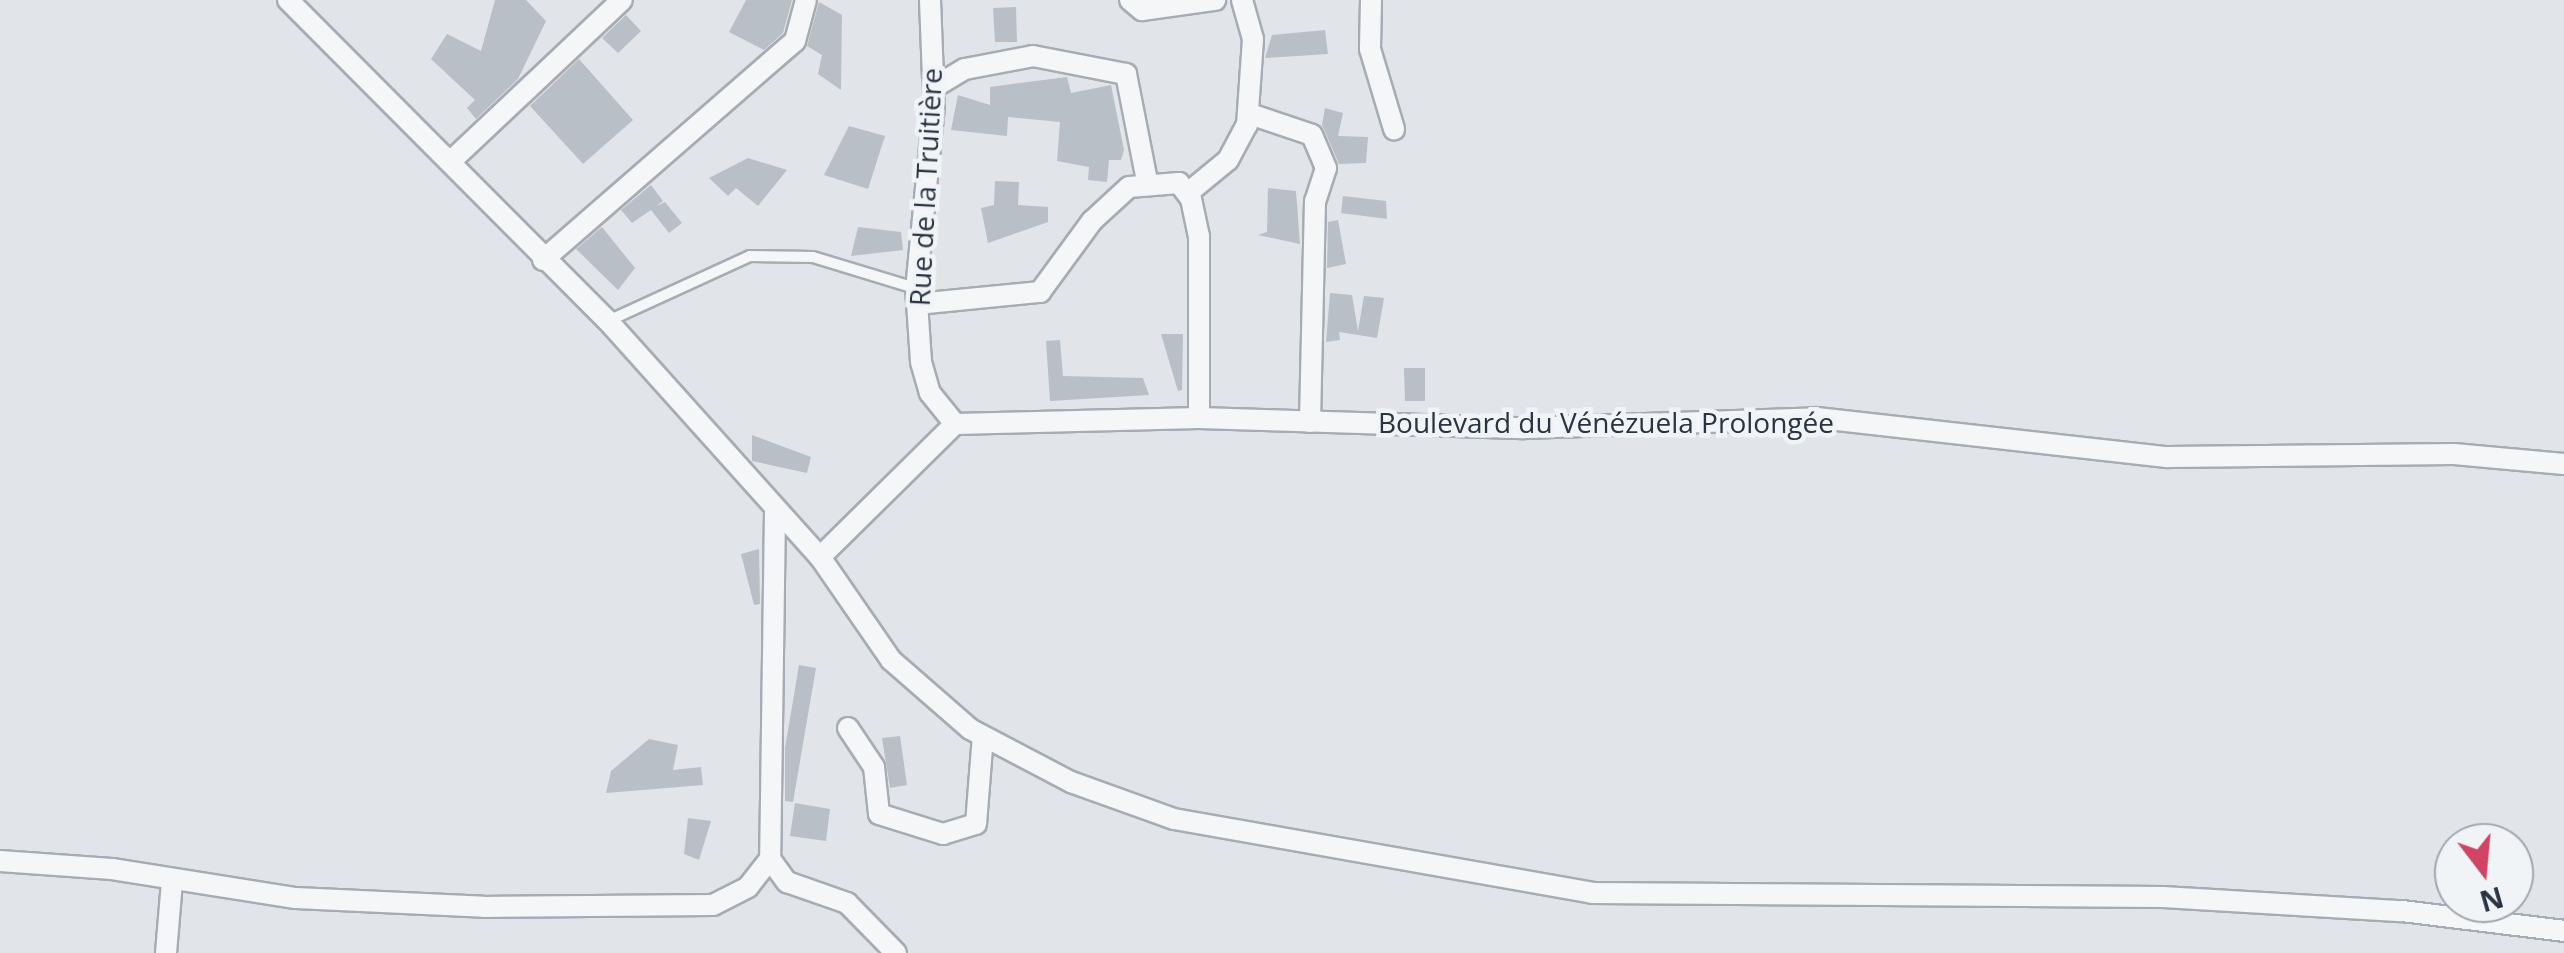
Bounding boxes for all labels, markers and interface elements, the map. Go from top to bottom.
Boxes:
street label: Rue de la Truitière [902,67,948,307]
street label: Boulevard du Vénézuela Prolongée [1378,405,1834,439]
north arrow [2434,823,2534,923]
text: N [2476,879,2508,921]

